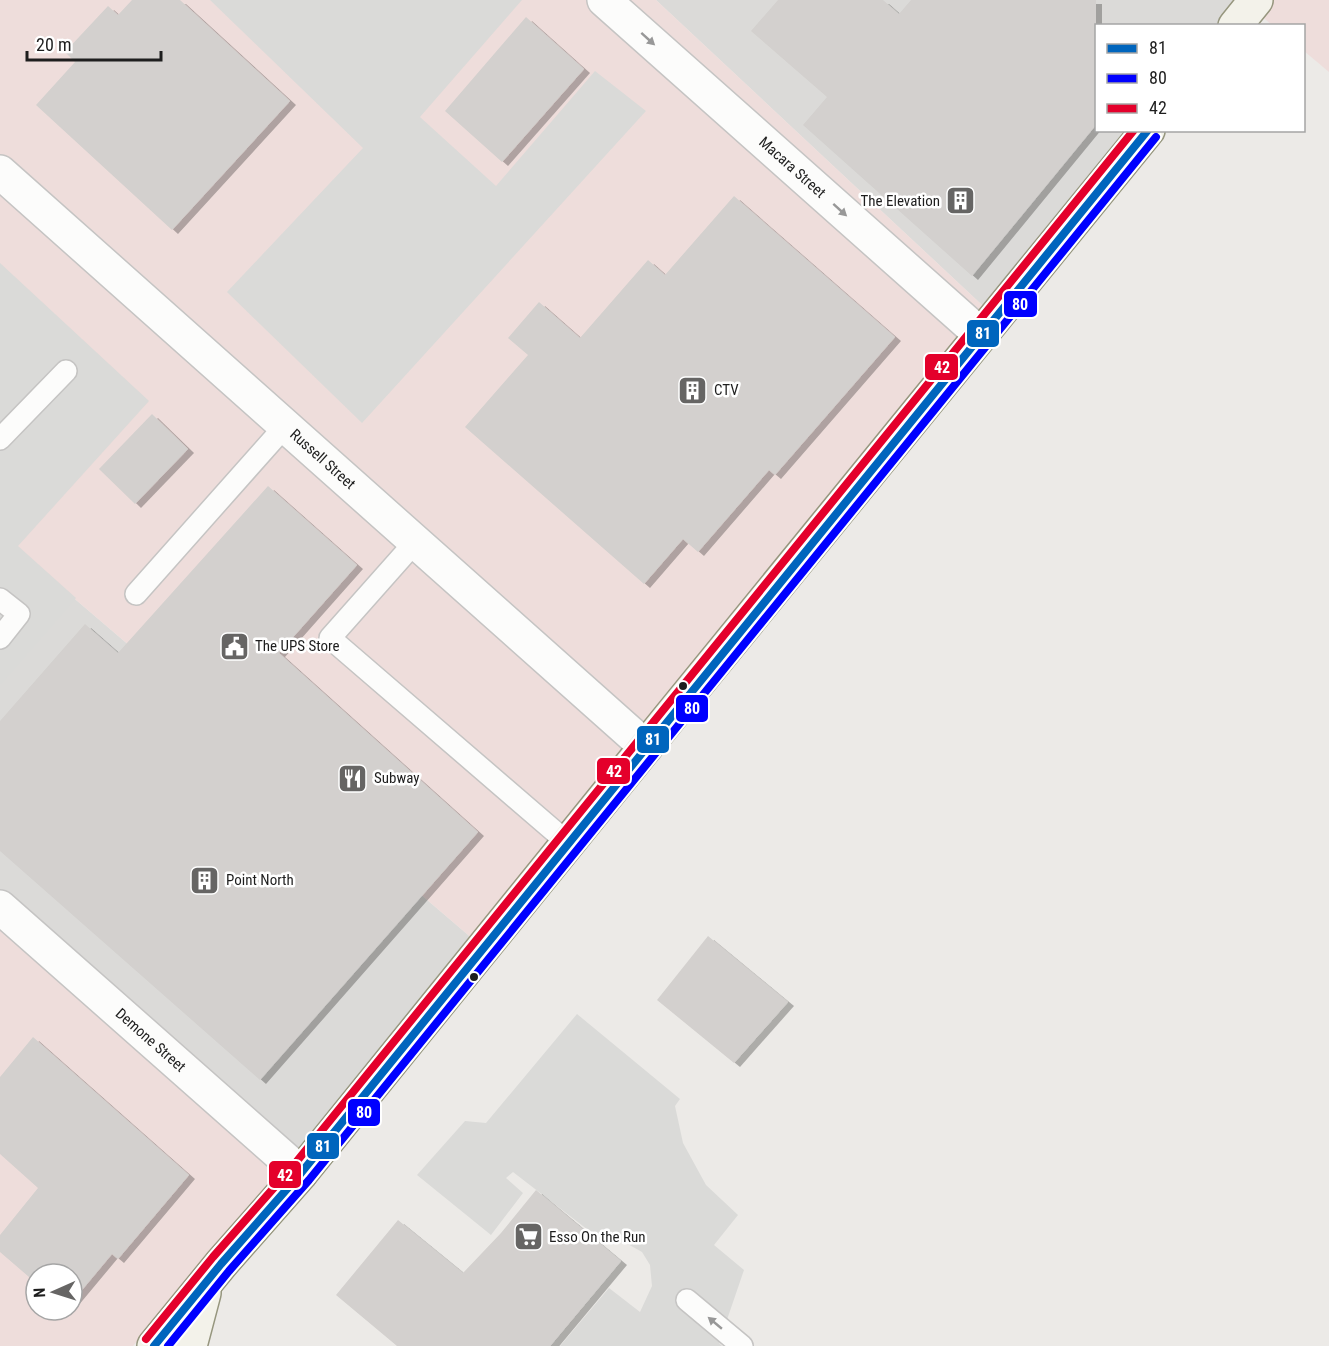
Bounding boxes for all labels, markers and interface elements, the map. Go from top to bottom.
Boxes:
scale bar [27,24,160,62]
legend [1095,24,1305,132]
one-way arrow [640,32,655,46]
text: 20 m [36,34,71,55]
text: 81 [1149,37,1167,58]
text: 80 [1149,67,1167,88]
text: 42 [1149,97,1167,118]
street label: Macara Street [755,133,829,202]
building icon: The Elevation [945,185,977,217]
place label: The Elevation [860,192,940,210]
one-way arrow [833,203,848,217]
line badge: 80 [1003,290,1038,318]
text: 80 [1012,295,1028,314]
line badge: 81 [966,319,1000,348]
text: 81 [975,324,991,343]
line badge: 42 [924,353,959,381]
text: 42 [934,358,950,377]
building icon: CTV [677,374,709,406]
place label: CTV [714,381,739,399]
street label: Russell Street [286,425,359,493]
public building icon: The UPS Store [218,630,250,662]
place label: The UPS Store [255,637,340,655]
unlabelled marker [677,680,689,692]
line badge: 80 [675,694,709,723]
text: 80 [684,699,700,718]
line badge: 81 [636,725,670,754]
text: 81 [645,730,661,749]
line badge: 42 [596,757,631,785]
restaurant icon: Subway [337,762,369,794]
text: 42 [606,762,622,781]
place label: Subway [374,769,420,787]
building icon: Point North [189,864,221,896]
place label: Point North [226,871,294,889]
unlabelled marker [468,971,480,983]
street label: Demone Street [112,1004,189,1076]
line badge: 80 [347,1098,381,1127]
text: 80 [356,1103,372,1122]
line badge: 81 [306,1132,340,1160]
text: 81 [315,1137,331,1156]
line badge: 42 [268,1160,302,1189]
text: 42 [277,1166,293,1185]
supermarket icon: Esso On the Run [512,1221,544,1253]
place label: Esso On the Run [549,1228,645,1246]
north arrow [24,1262,84,1322]
text: N [30,1287,49,1298]
one-way arrow [707,1317,722,1330]

